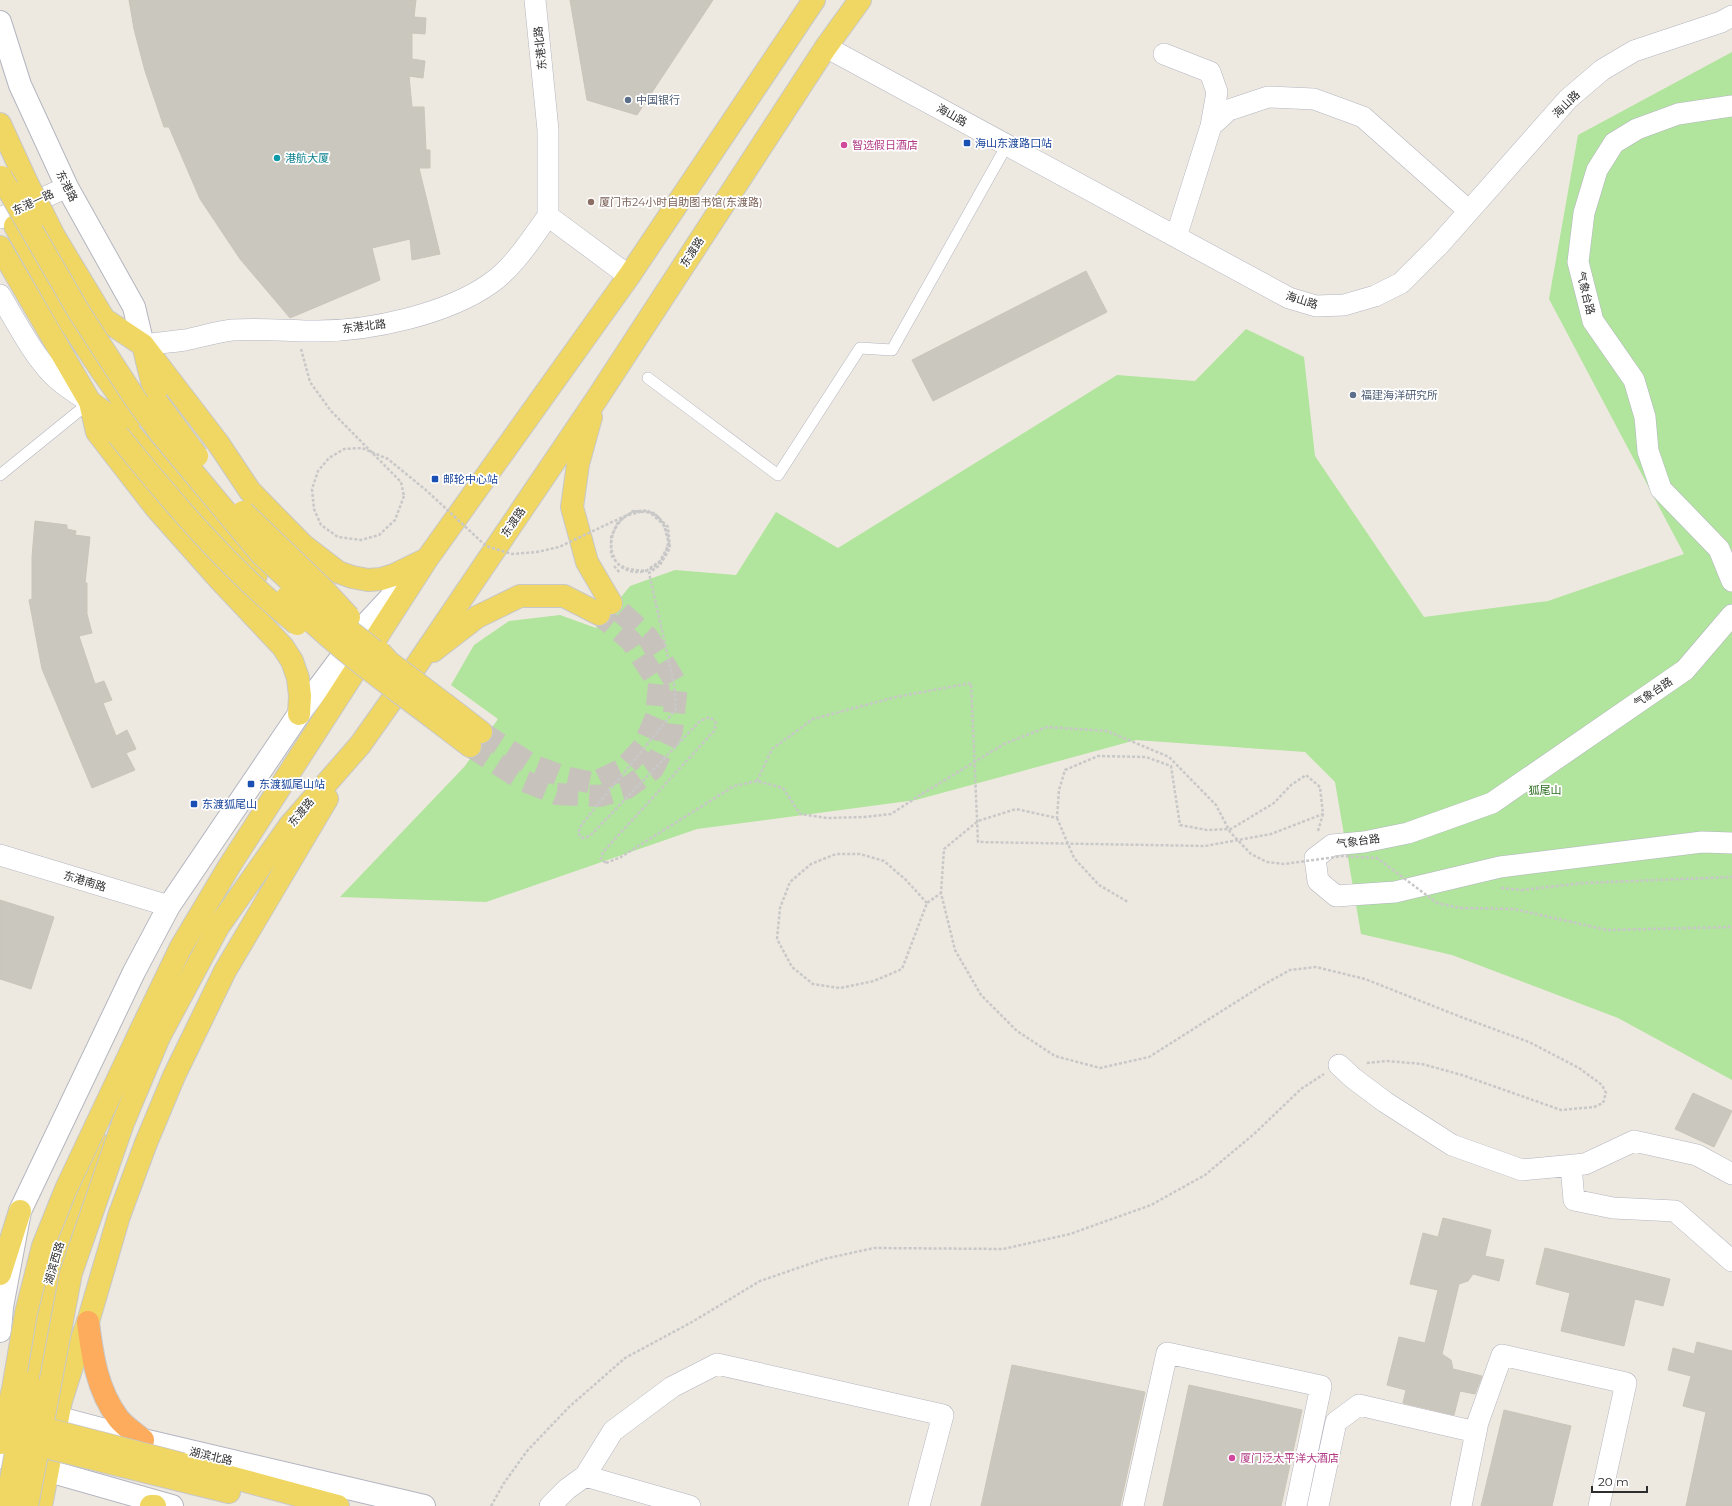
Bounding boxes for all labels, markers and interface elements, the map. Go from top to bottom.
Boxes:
street label: 东港北路 [531,25,549,71]
street label: 海山路 [1549,87,1583,121]
place label: 中国银行 [636,93,680,107]
marker: 中国银行 [623,95,633,105]
street label: 海山路 [934,101,970,129]
place label: 海山东渡路口站 [975,136,1052,150]
place label: 智选假日酒店 [852,138,918,152]
marker: 海山东渡路口站 [962,138,972,148]
marker: 智选假日酒店 [839,140,849,150]
place label: 港航大厦 [285,151,329,165]
marker: 港航大厦 [272,153,282,163]
street label: 东港路 [53,168,81,204]
street label: 东港一路 [10,186,56,218]
place label: 厦门市24小时自助图书馆(东渡路) [599,195,763,209]
marker: 厦门市24小时自助图书馆(东渡路) [586,197,596,207]
street label: 东渡路 [677,234,707,270]
street label: 气象台路 [1574,270,1598,316]
street label: 海山路 [1284,288,1320,312]
street label: 东港北路 [341,316,387,336]
place label: 福建海洋研究所 [1361,388,1438,402]
marker: 福建海洋研究所 [1348,390,1358,400]
place label: 邮轮中心站 [443,472,498,486]
marker: 邮轮中心站 [430,474,440,484]
street label: 东渡路 [498,504,528,540]
street label: 气象台路 [1631,674,1675,710]
place label: 东渡狐尾山站 [259,777,325,791]
marker: 东渡狐尾山站 [246,779,256,789]
park label: 狐尾山 [1529,783,1562,797]
street label: 东渡路 [285,795,317,829]
place label: 东渡狐尾山 [202,797,257,811]
marker: 东渡狐尾山 [189,799,199,809]
street label: 气象台路 [1335,831,1381,851]
street label: 东港南路 [62,868,108,894]
street label: 湖滨西路 [41,1240,67,1286]
street label: 湖滨北路 [188,1444,234,1468]
place label: 厦门泛太平洋大酒店 [1240,1451,1339,1465]
marker: 厦门泛太平洋大酒店 [1227,1453,1237,1463]
scale bar [1592,1468,1647,1494]
text: 20 m [1598,1474,1629,1489]

